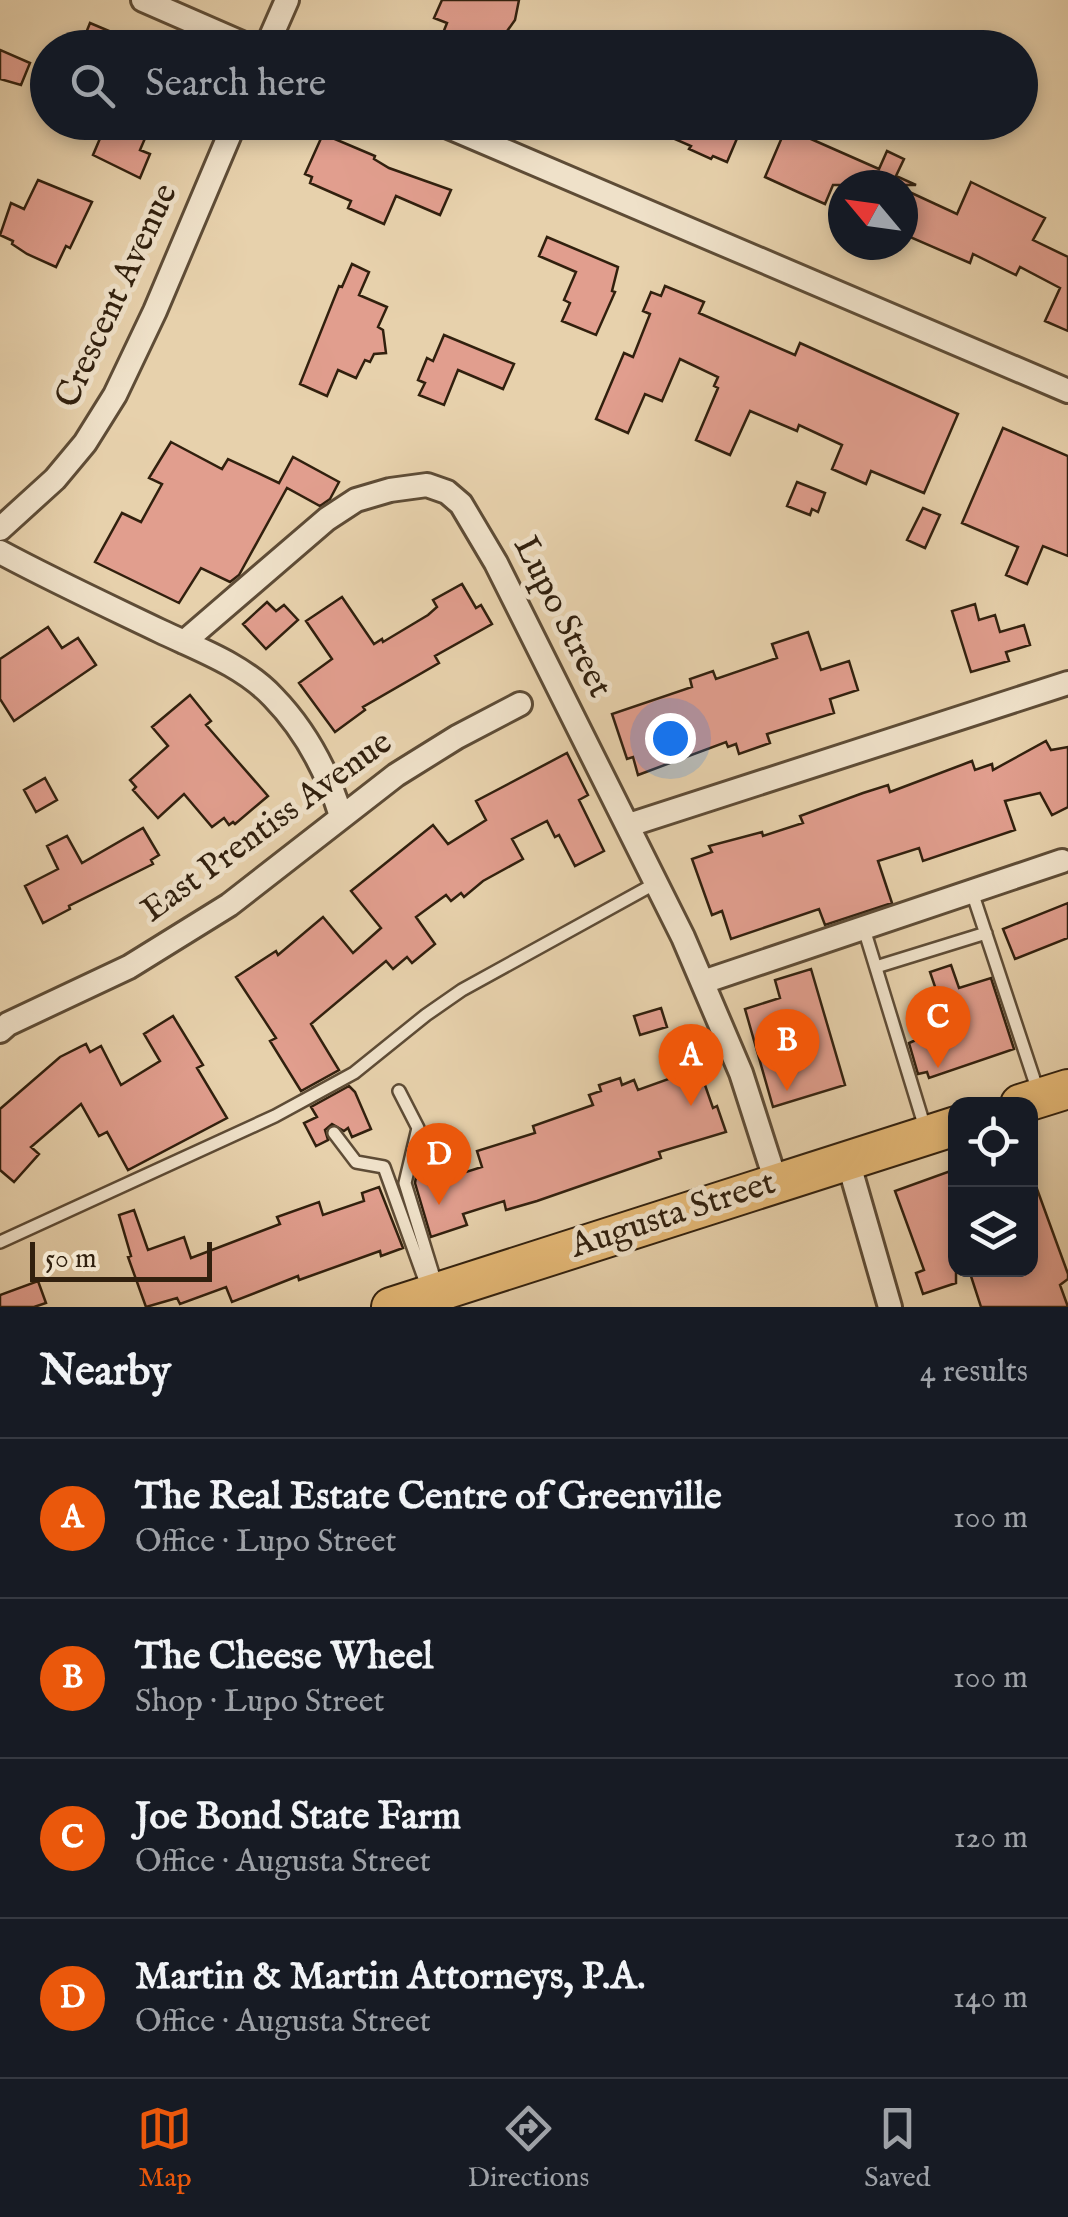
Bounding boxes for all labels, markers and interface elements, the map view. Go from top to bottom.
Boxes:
search box [30,30,1038,140]
icon: search [65,58,120,113]
text: Search here [145,61,326,109]
north arrow [828,170,918,260]
street label: Crescent Avenue [45,177,189,415]
street label: Lupo Street [502,529,622,705]
your location [645,713,696,764]
street label: East Prentiss Avenue [133,721,401,933]
pin: C [906,986,970,1068]
pin: B [754,1008,820,1091]
pin: A [658,1024,724,1106]
map controls [948,1097,1038,1277]
button: locate [948,1097,1038,1187]
pin: D [406,1122,472,1205]
street label: Augusta Street [564,1161,781,1270]
button: layers [948,1187,1038,1277]
scale bar [30,1237,212,1282]
text: 50 m [45,1242,97,1277]
text: Nearby [40,1346,171,1399]
text: 4 results [920,1352,1028,1393]
text: The Real Estate Centre of Greenville [135,1474,722,1522]
text: A [62,1498,83,1539]
text: 100 m [953,1498,1028,1539]
text: Office · Lupo Street [135,1522,396,1563]
text: The Cheese Wheel [135,1634,433,1682]
text: B [62,1658,83,1699]
text: 100 m [953,1658,1028,1699]
text: Shop · Lupo Street [135,1682,384,1723]
text: Joe Bond State Farm [135,1794,461,1842]
text: C [61,1818,84,1859]
text: 120 m [954,1818,1028,1859]
text: Office · Augusta Street [135,1842,431,1883]
text: Martin & Martin Attorneys, P.A. [135,1954,645,2002]
text: D [60,1978,85,2019]
text: 140 m [953,1978,1028,2019]
text: Office · Augusta Street [135,2002,431,2043]
tab: Map [137,2101,192,2196]
tab: Directions [467,2101,589,2196]
tab: Saved [864,2101,931,2196]

